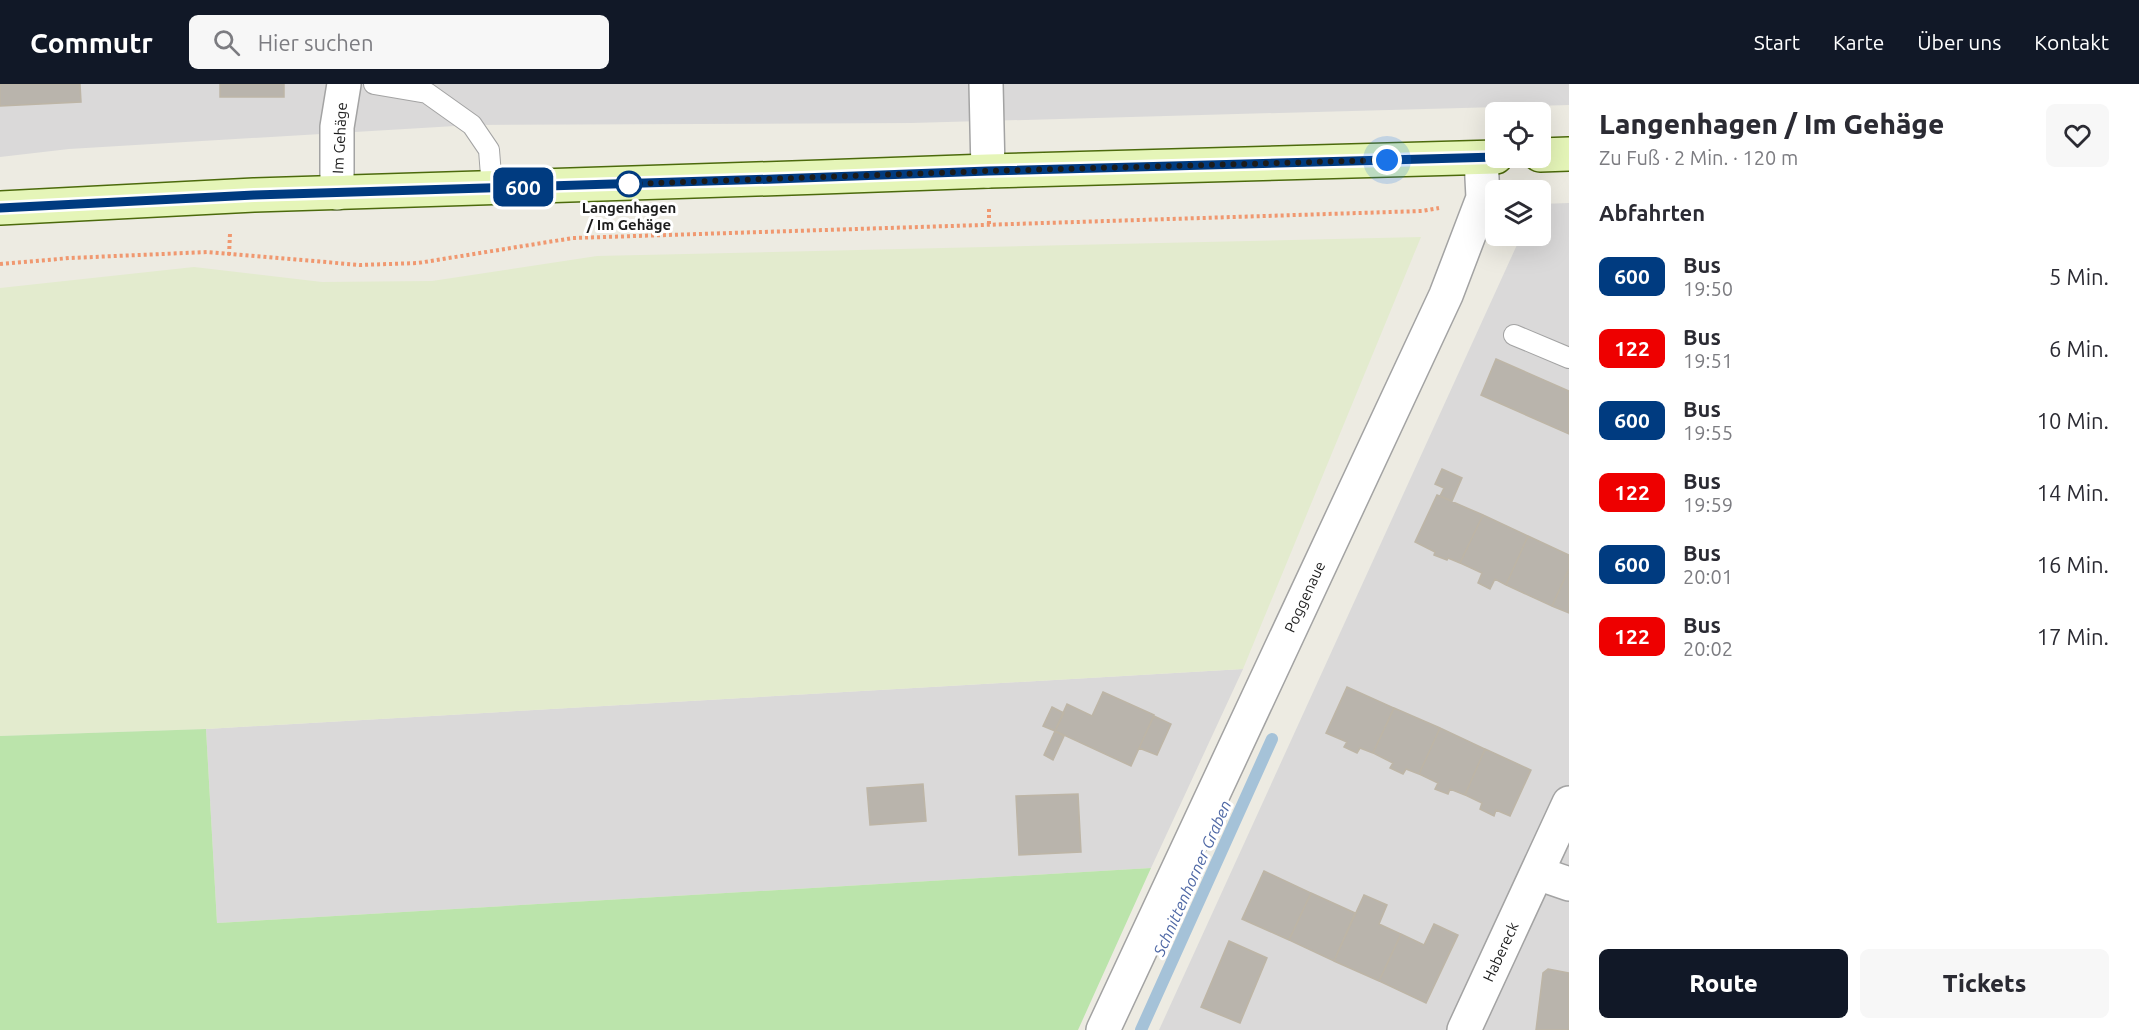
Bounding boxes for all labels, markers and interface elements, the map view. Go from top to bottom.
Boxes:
search box [189,15,609,69]
icon: search [210,26,243,59]
text: Commutr [30,27,153,58]
text: Hier suchen [258,30,374,55]
text: Start [1754,30,1800,54]
text: Karte [1833,30,1884,54]
text: Über uns [1917,30,2001,54]
text: Kontakt [2034,30,2109,54]
street label: Im Gehäge [329,102,350,174]
map controls [1485,102,1551,246]
button: locate [1485,102,1551,168]
button: heart [2046,104,2109,167]
text: Langenhagen / Im Gehäge [1599,108,1944,139]
your location [1372,145,1402,175]
text: Zu Fuß · 2 Min. · 120 m [1599,146,1798,169]
line badge: 600 [488,168,558,206]
marker: Langenhagen / Im Gehäge [616,171,642,197]
text: 600 [505,175,541,199]
button: layers [1485,180,1551,246]
place label: Langenhagen / Im Gehäge [582,199,676,233]
text: Abfahrten [1599,200,1705,225]
text: Bus [1683,252,1721,277]
text: 600 [1614,264,1650,288]
text: 5 Min. [2049,264,2109,289]
text: 19:50 [1683,277,1733,300]
text: Bus [1683,324,1721,349]
text: 122 [1614,336,1650,360]
text: 6 Min. [2049,336,2109,361]
text: 19:51 [1683,349,1733,372]
text: Bus [1683,396,1721,421]
text: 600 [1614,408,1650,432]
text: 10 Min. [2037,408,2109,433]
text: 19:55 [1683,421,1733,444]
text: Bus [1683,468,1721,493]
text: 122 [1614,480,1650,504]
text: 14 Min. [2037,480,2109,505]
text: 19:59 [1683,493,1733,516]
text: Bus [1683,540,1721,565]
text: 600 [1614,552,1650,576]
text: 16 Min. [2037,552,2109,577]
street label: Poggenaue [1281,559,1328,635]
text: 20:01 [1683,565,1733,588]
text: Bus [1683,612,1721,637]
text: 122 [1614,624,1650,648]
text: 17 Min. [2037,624,2109,649]
text: 20:02 [1683,637,1733,660]
water label: Schnittenhorner Graben [1149,798,1234,959]
street label: Habereck [1479,919,1522,984]
button: Route [1599,949,1848,1018]
button: Tickets [1860,949,2109,1018]

